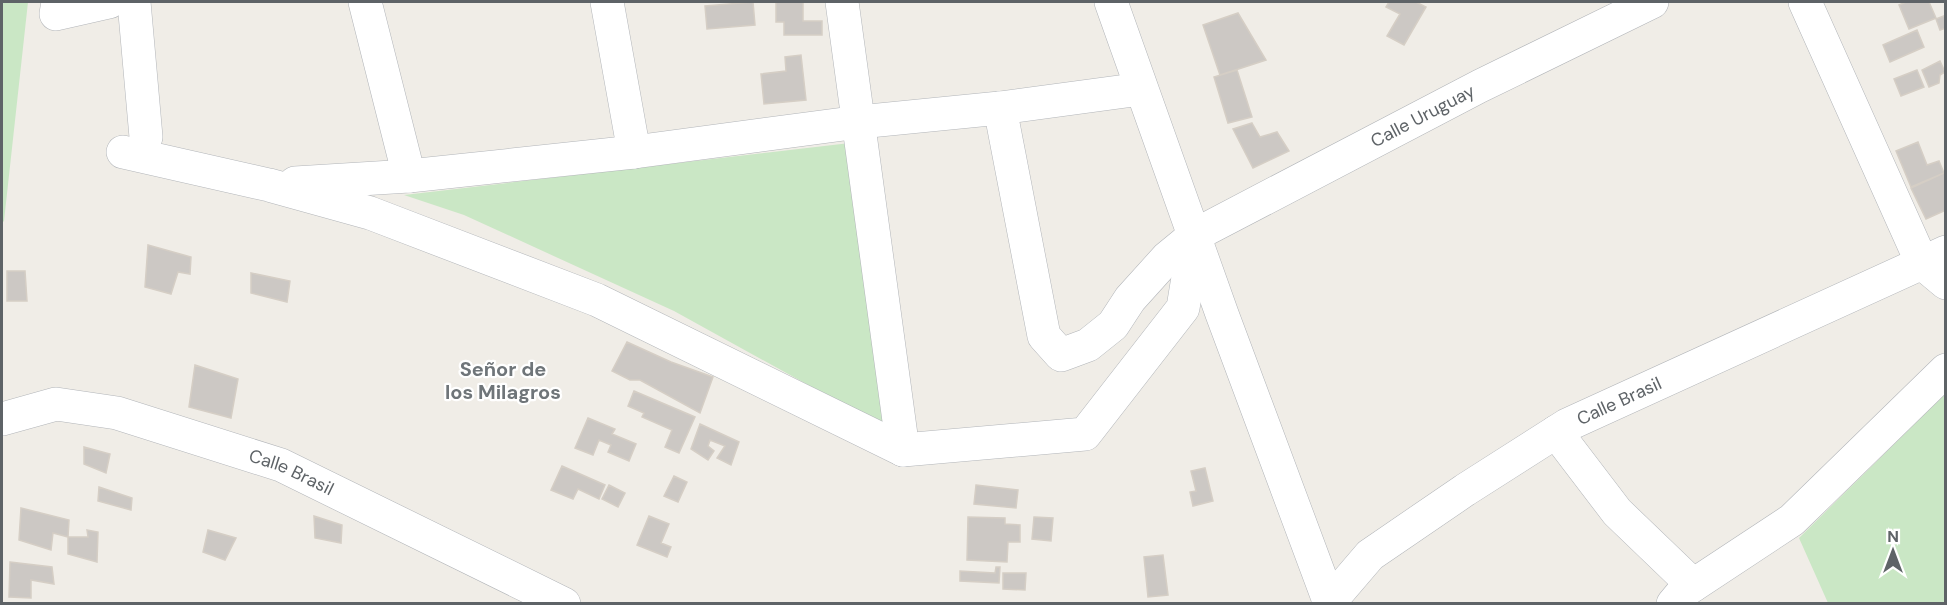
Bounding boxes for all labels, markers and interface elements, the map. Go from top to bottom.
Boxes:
street label: Calle Uruguay [1366,79,1479,153]
district label: Señor de los Milagros [445,356,561,405]
street label: Calle Brasil [1573,371,1665,431]
street label: Calle Brasil [246,444,338,501]
north arrow [1863,521,1923,581]
text: N [1887,526,1899,547]

